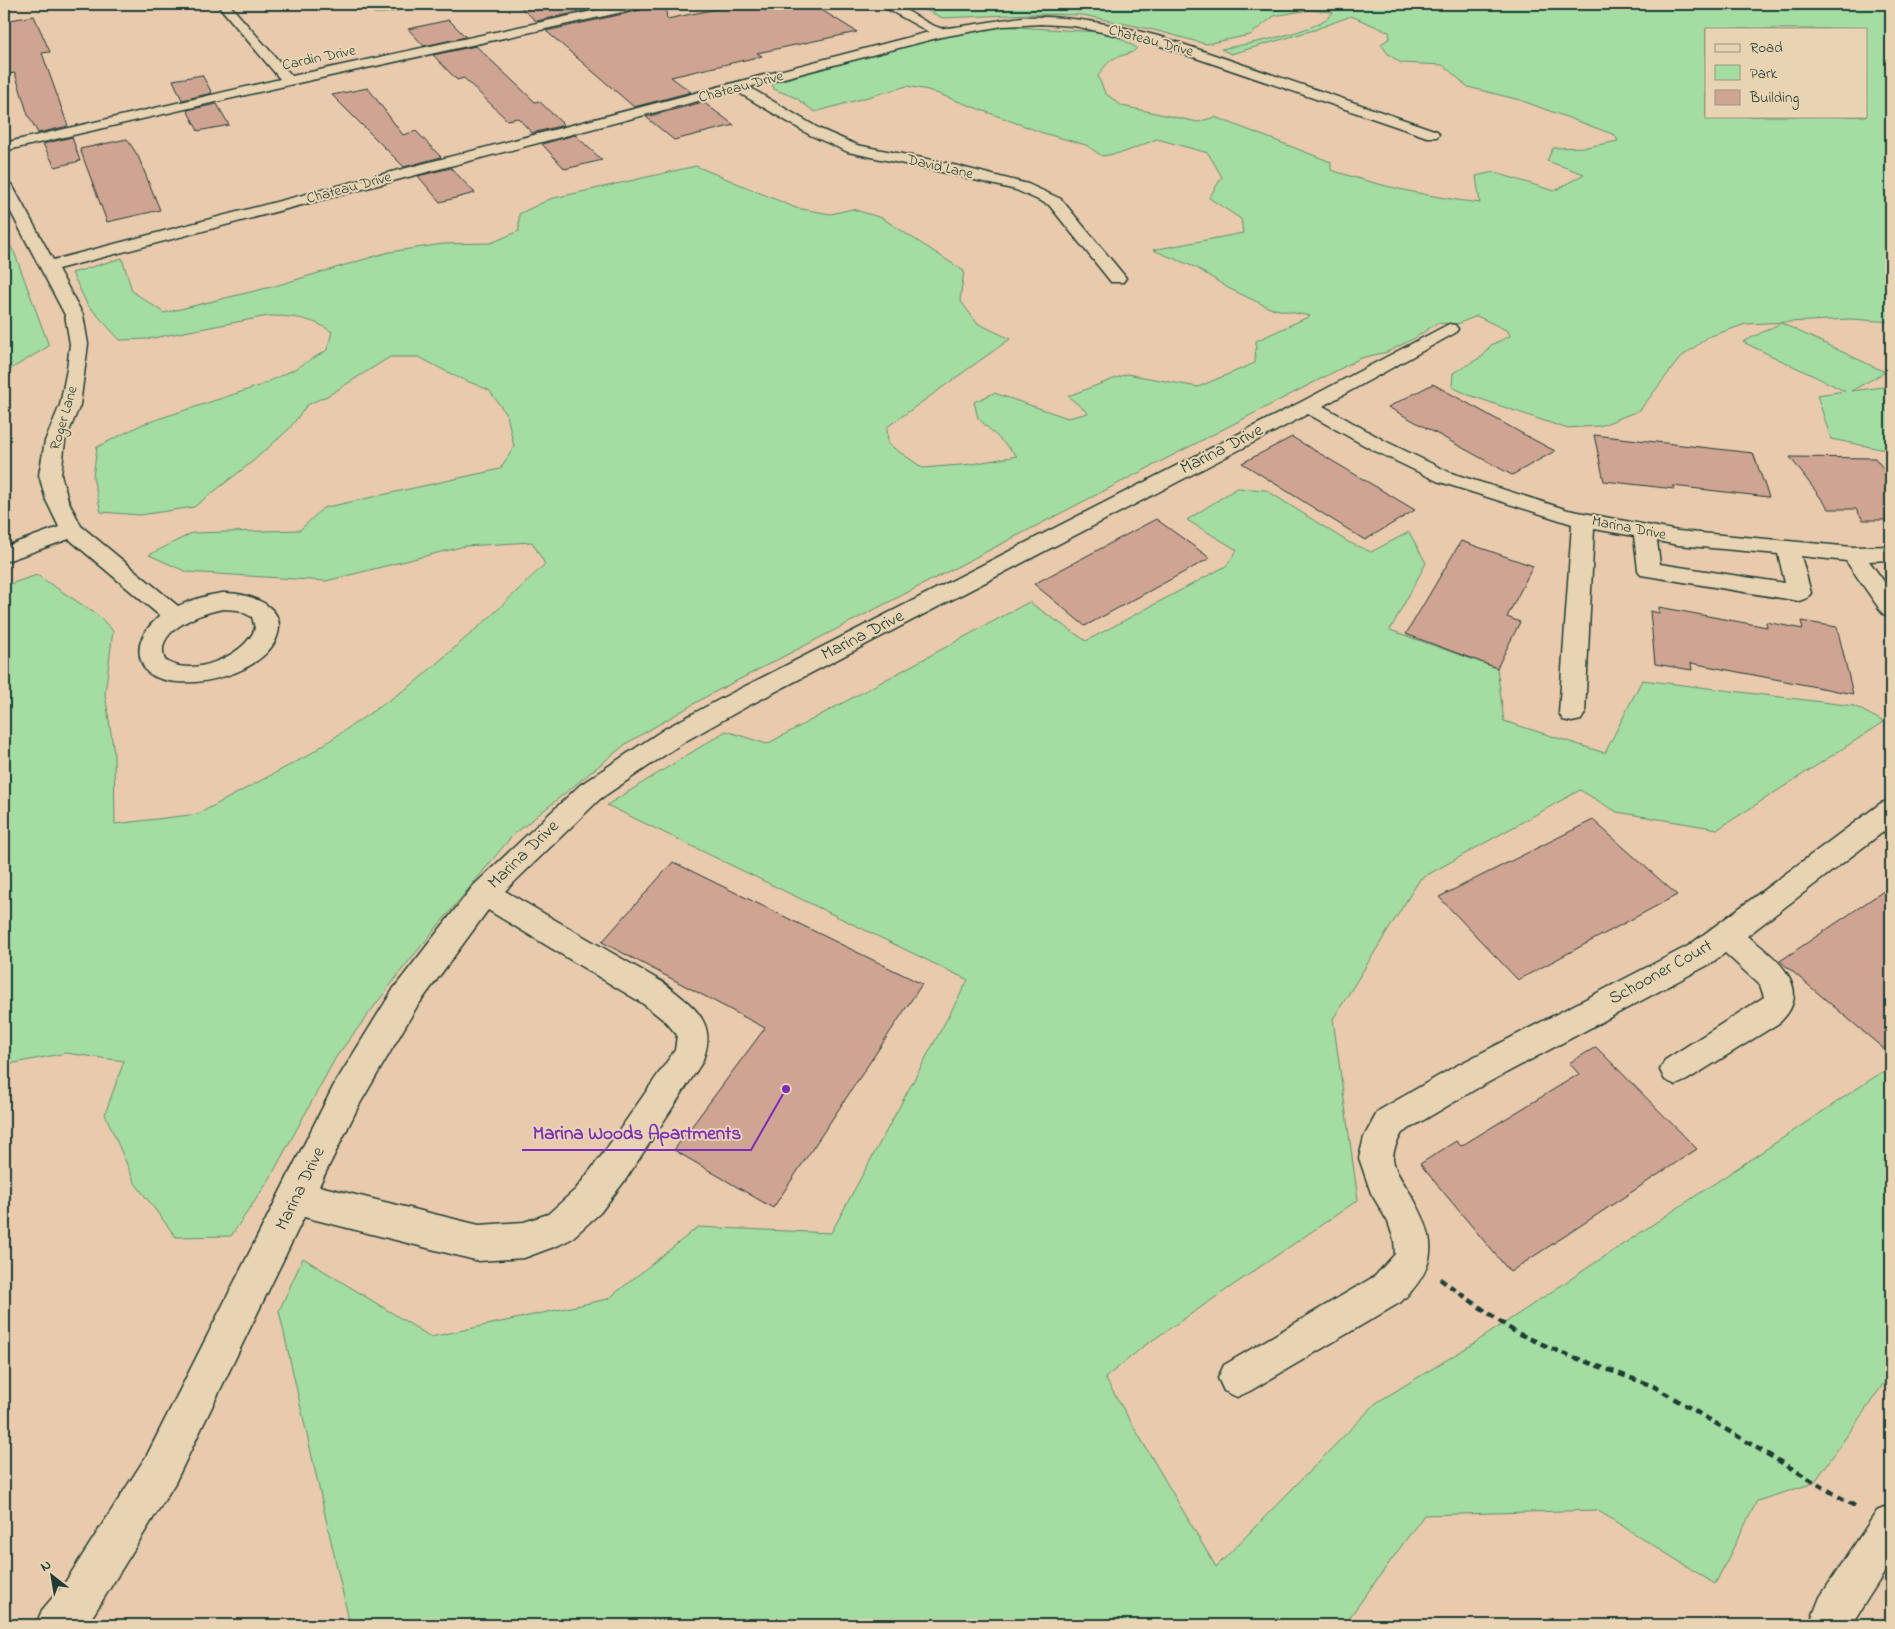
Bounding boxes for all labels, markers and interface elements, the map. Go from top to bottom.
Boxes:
street label: Chateau Drive [1106,19,1196,63]
legend [1705,28,1868,118]
text: Road [1750,37,1783,59]
street label: Cardin Drive [280,39,358,77]
text: Park [1750,63,1778,85]
street label: Chateau Drive [696,65,786,109]
text: Building [1749,87,1799,110]
street label: David Lane [904,148,976,185]
street label: Chateau Drive [304,166,394,210]
street label: Roger Lane [44,383,85,453]
street label: Marina Drive [1176,418,1269,482]
street label: Marina Drive [1590,510,1668,546]
street label: Marina Drive [817,604,910,668]
street label: Marina Drive [483,814,566,896]
street label: Schooner Court [1604,934,1718,1012]
callout: Marina Woods Apartments [522,1116,751,1150]
text: Marina Woods Apartments [533,1121,741,1148]
street label: Marina Drive [270,1142,333,1235]
north arrow [28,1552,78,1602]
text: N [37,1555,56,1578]

